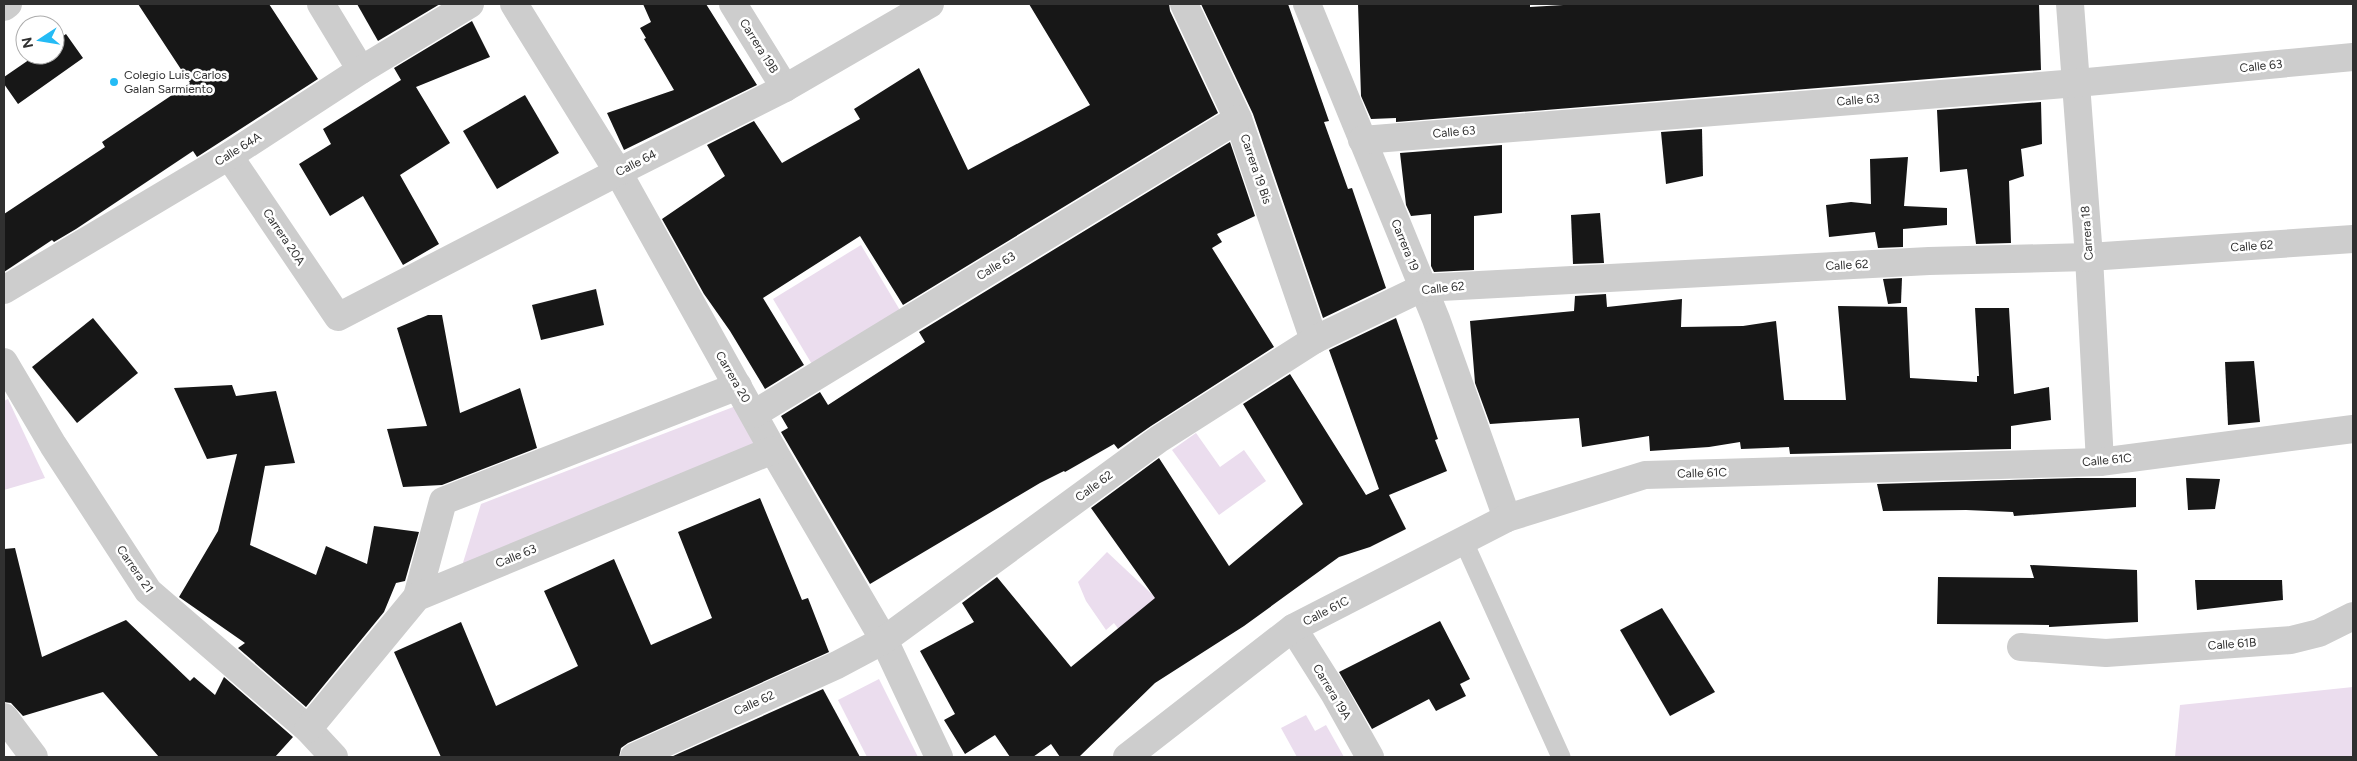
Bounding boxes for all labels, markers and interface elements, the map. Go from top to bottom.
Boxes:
north arrow [15,15,65,65]
street label: Carrera 19B [737,16,781,76]
text: N [18,36,37,50]
street label: Calle 63 [2239,57,2283,75]
place label: Colegio Luis Carlos Galan Sarmiento [124,68,227,96]
marker: Colegio Luis Carlos Galan Sarmiento [108,76,120,88]
street label: Calle 63 [1836,91,1880,109]
street label: Calle 63 [1432,123,1476,141]
street label: Calle 64A [212,129,264,169]
street label: Carrera 19 Bis [1237,132,1275,206]
street label: Calle 64 [613,147,659,179]
street label: Carrera 18 [2078,205,2096,261]
street label: Carrera 20A [260,206,308,268]
street label: Carrera 19 [1388,217,1422,273]
street label: Calle 62 [2230,238,2274,254]
street label: Calle 63 [974,249,1018,283]
street label: Calle 62 [1825,257,1869,273]
street label: Calle 62 [1421,279,1465,297]
street label: Carrera 20 [713,349,753,405]
street label: Calle 61C [2082,451,2133,469]
street label: Calle 61C [1677,465,1728,481]
street label: Calle 62 [1072,468,1116,504]
street label: Calle 63 [493,541,539,571]
street label: Carrera 21 [114,543,156,595]
street label: Calle 61C [1301,593,1352,629]
street label: Calle 61B [2207,635,2257,653]
street label: Carrera 19A [1310,662,1354,722]
street label: Calle 62 [731,688,777,718]

